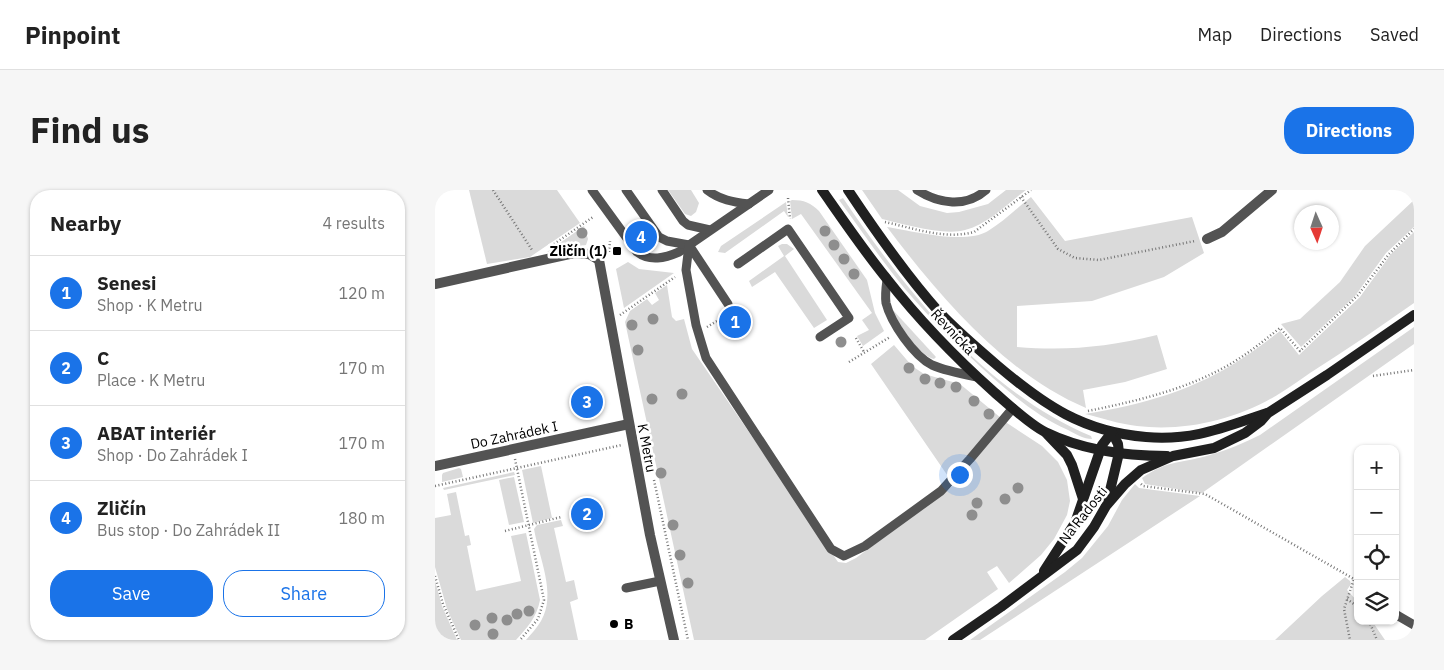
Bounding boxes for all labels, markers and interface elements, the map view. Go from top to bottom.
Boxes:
text: Pinpoint [25,19,120,51]
text: Map [1197,23,1232,46]
text: Directions [1260,23,1342,46]
text: Saved [1370,23,1419,46]
text: Find us [30,107,149,153]
button: Directions [1284,107,1414,154]
north arrow [1294,205,1339,250]
text: Nearby [50,209,121,237]
text: 4 results [322,213,385,233]
pin: 4 [625,218,657,256]
place label: Zličín (1) [550,242,607,260]
marker: Zličín (1) [611,245,623,257]
text: Senesi [97,271,157,295]
text: 1 [61,283,71,303]
text: 120 m [338,283,385,303]
text: Shop · K Metru [97,295,203,315]
pin: 1 [719,303,751,341]
street label: Řevnická [927,305,980,359]
text: C [97,346,109,370]
text: 2 [61,358,71,378]
text: 170 m [338,358,385,378]
text: Place · K Metru [97,370,205,390]
pin: 3 [571,383,603,421]
street label: Do Zahrádek I [469,417,559,453]
text: ABAT interiér [97,421,216,445]
street label: K Metru [633,422,661,474]
text: 3 [61,433,71,453]
text: 170 m [338,433,385,453]
text: Shop · Do Zahrádek I [97,445,248,465]
map controls [1354,445,1399,625]
button: + [1354,445,1399,490]
your location [947,462,973,488]
street label: Na Radosti [1055,483,1111,547]
button: − [1354,490,1399,535]
pin: 2 [571,495,603,533]
text: Zličín [97,496,146,520]
text: 4 [61,508,71,528]
text: 180 m [338,508,385,528]
text: Bus stop · Do Zahrádek II [97,520,280,540]
button: locate [1354,535,1399,580]
button: Save [50,570,213,617]
button: Share [223,570,385,617]
button: layers [1354,580,1399,625]
place label: B [624,615,633,633]
marker: B [608,618,620,630]

